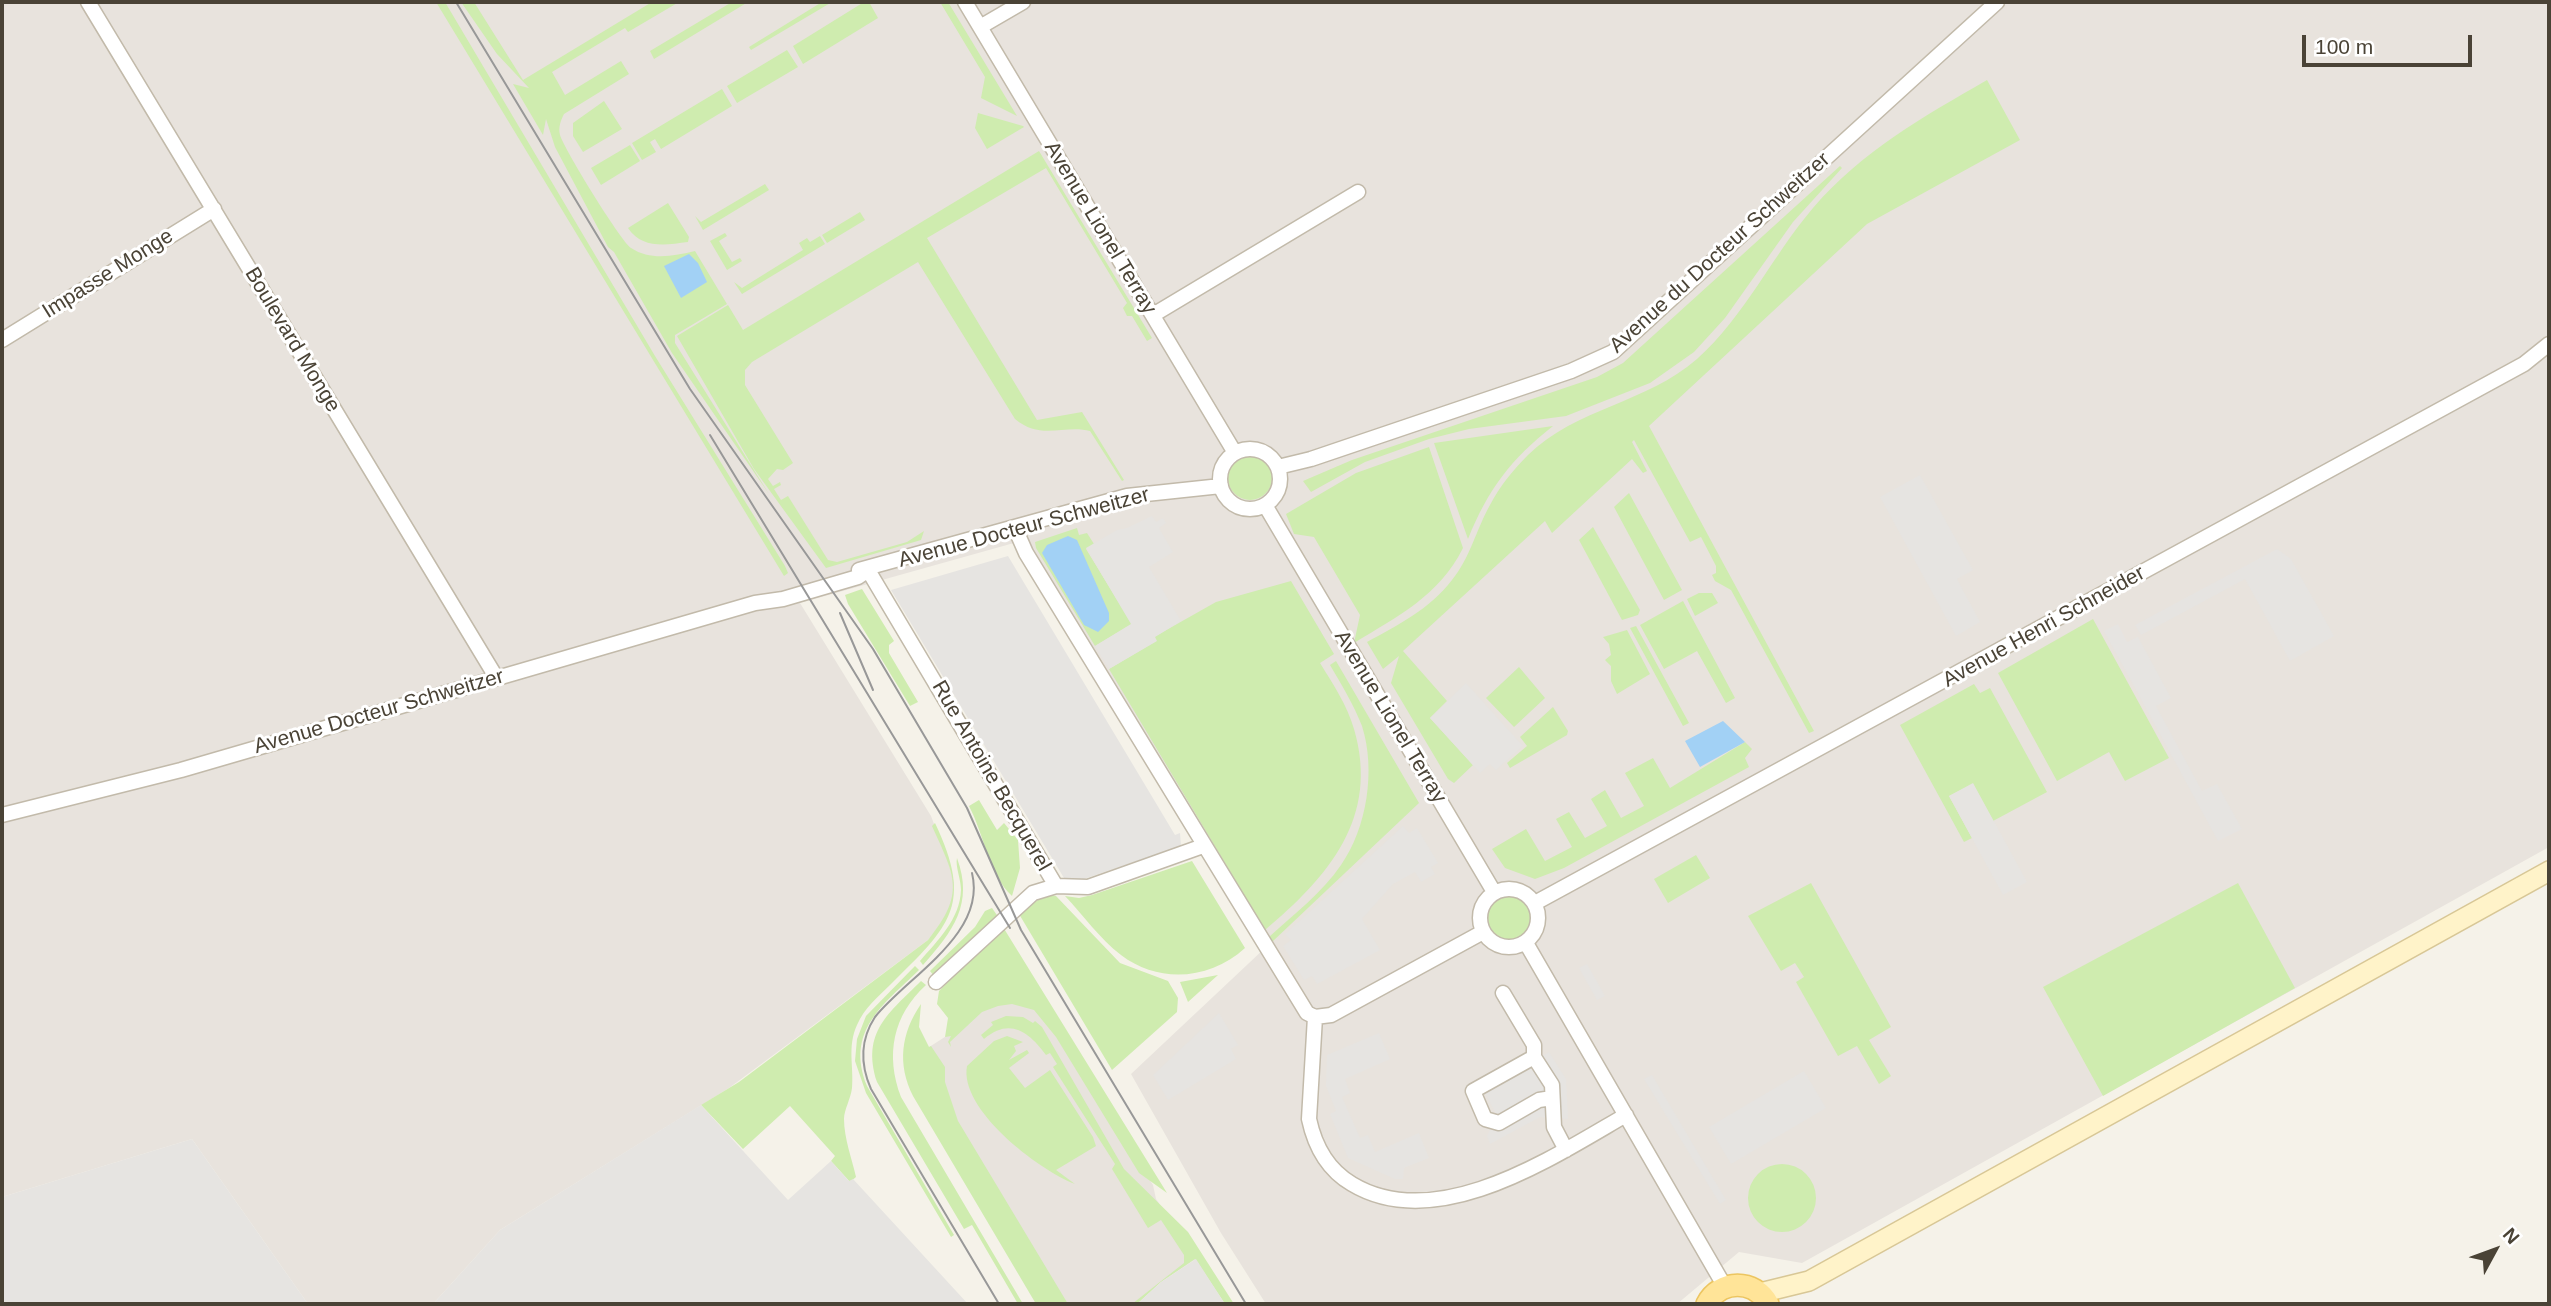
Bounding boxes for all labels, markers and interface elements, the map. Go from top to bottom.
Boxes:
scale bar [2306,21,2476,65]
text: 100 m [2315,35,2373,58]
street label: Avenue Lionel Terray [1038,137,1162,319]
street label: Avenue du Docteur Schweitzer [1605,147,1835,359]
street label: Impasse Monge [38,224,178,324]
street label: Boulevard Monge [239,263,345,417]
street label: Avenue Docteur Schweitzer [896,482,1152,574]
street label: Avenue Henri Schneider [1939,561,2149,693]
street label: Avenue Lionel Terray [1328,626,1452,808]
street label: Avenue Docteur Schweitzer [251,664,507,760]
street label: Rue Antoine Becquerel [926,676,1056,876]
north arrow [2460,1215,2530,1285]
text: N [2499,1224,2524,1248]

